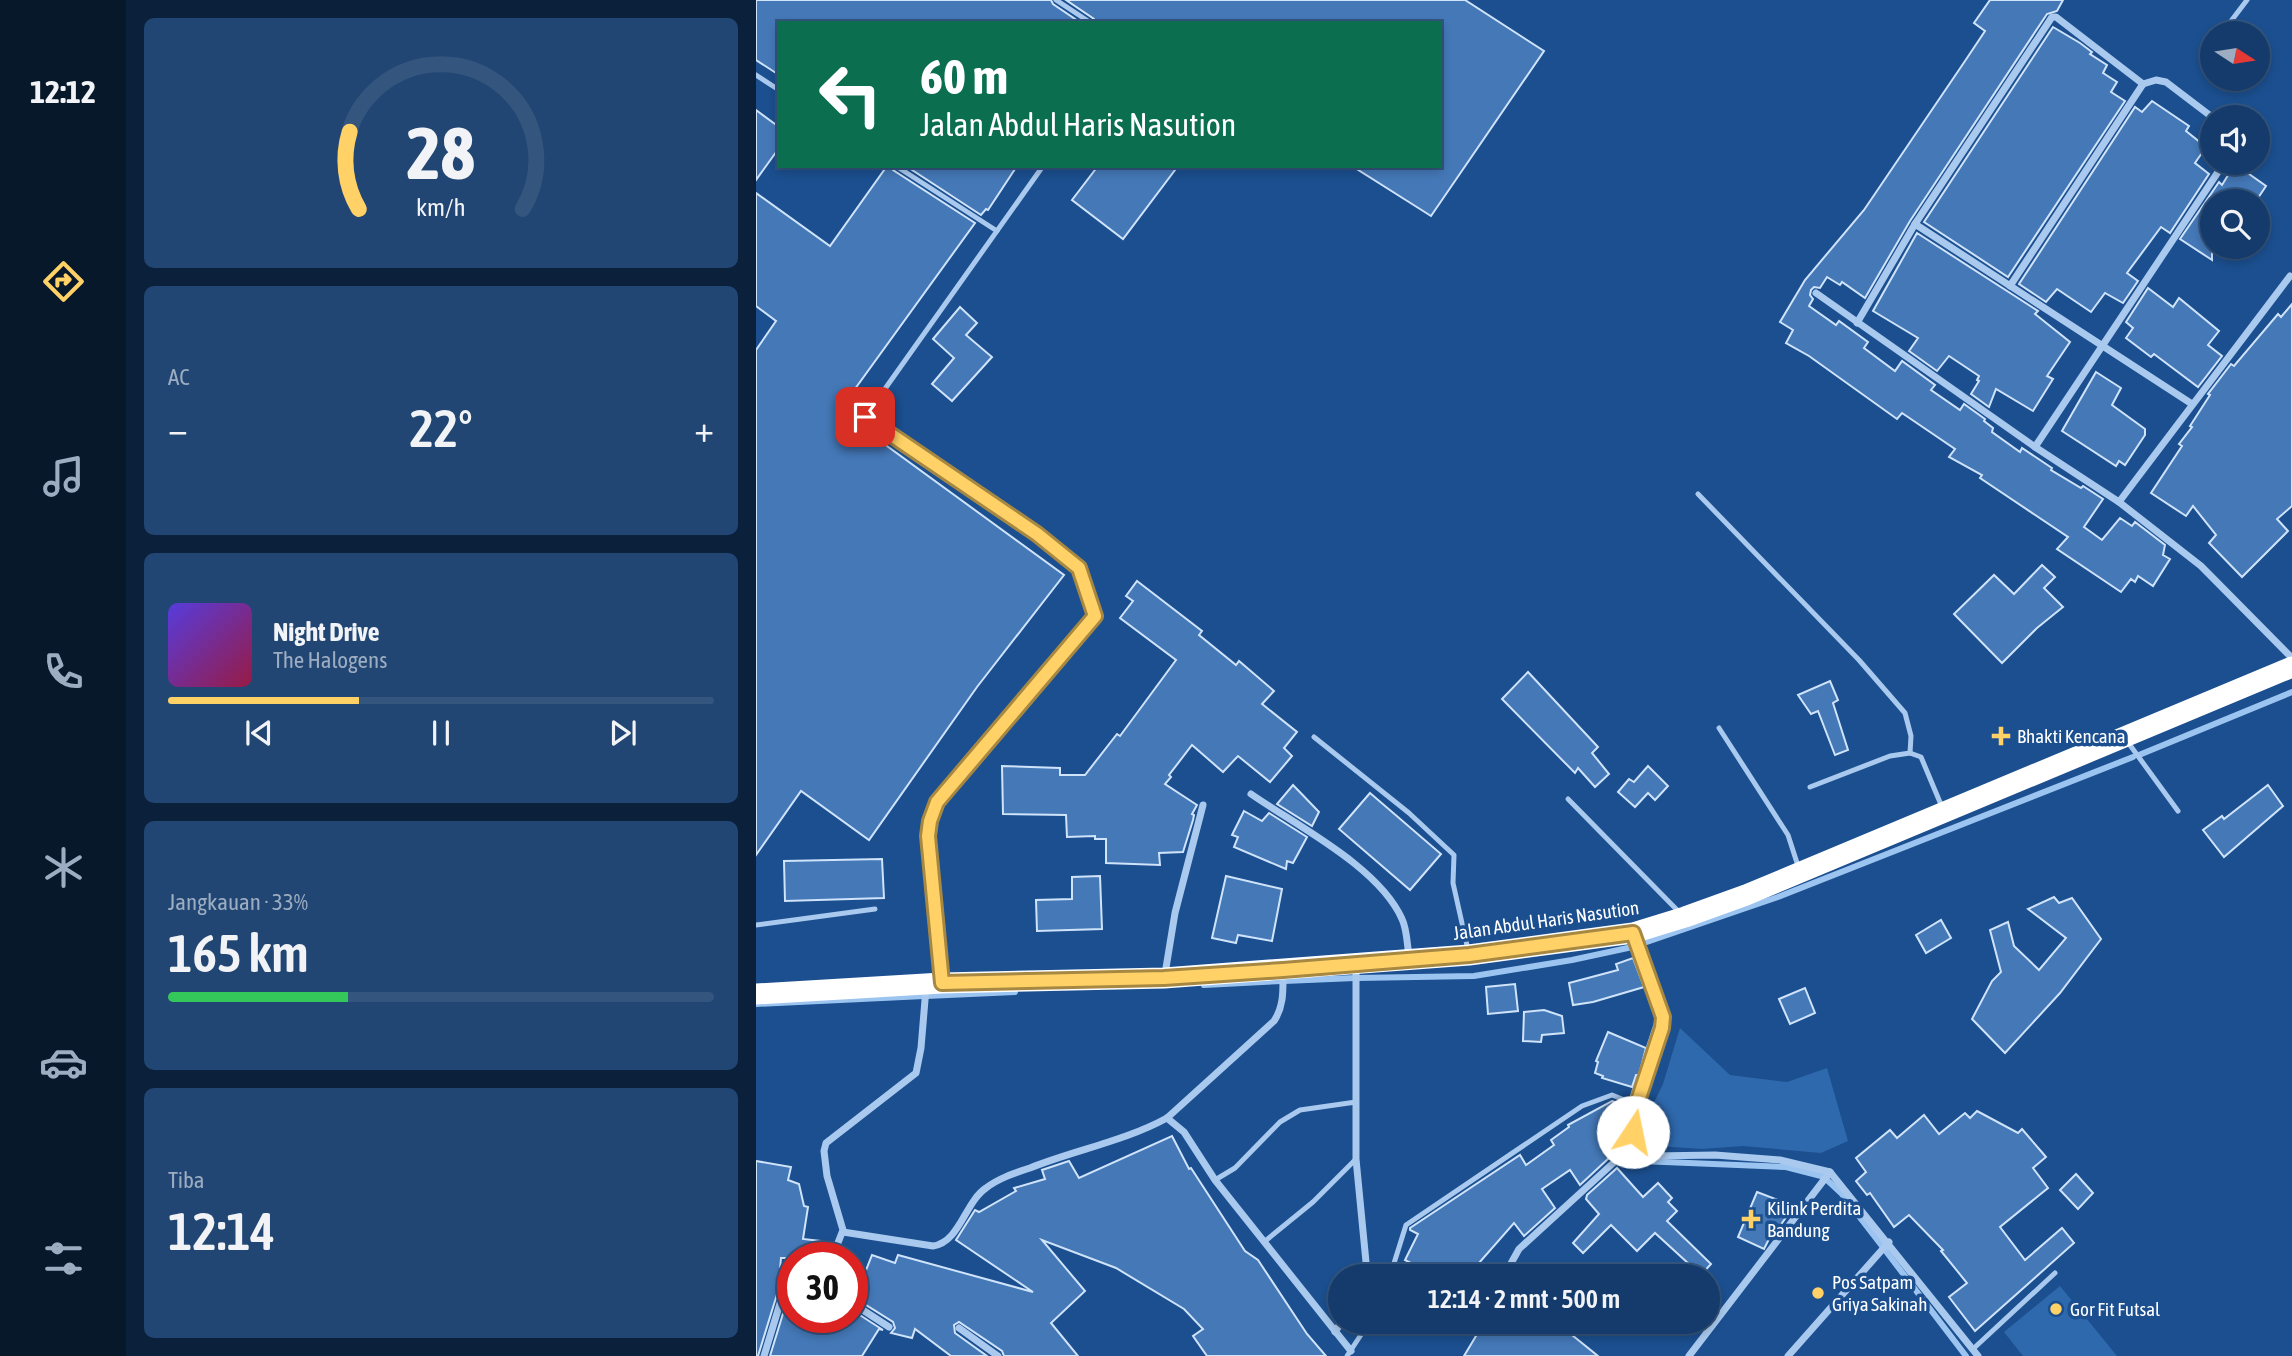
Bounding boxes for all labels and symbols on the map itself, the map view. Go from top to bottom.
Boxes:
north arrow [2200,21,2270,91]
pin [835,387,895,447]
place label: Bhakti Kencana [2017,725,2126,747]
marker: Bhakti Kencana [1991,726,2011,746]
street label: Jalan Abdul Haris Nasution [1451,896,1641,944]
position arrow [1596,1095,1670,1169]
place label: Kilink Perdita Bandung [1767,1197,1861,1241]
marker: Kilink Perdita Bandung [1741,1209,1761,1229]
speed limit sign: 30 [777,1242,868,1333]
place label: Pos Satpam Griya Sakinah [1832,1271,1927,1315]
marker: Pos Satpam Griya Sakinah [1810,1285,1826,1301]
place label: Gor Fit Futsal [2070,1298,2160,1320]
marker: Gor Fit Futsal [2048,1301,2064,1317]

